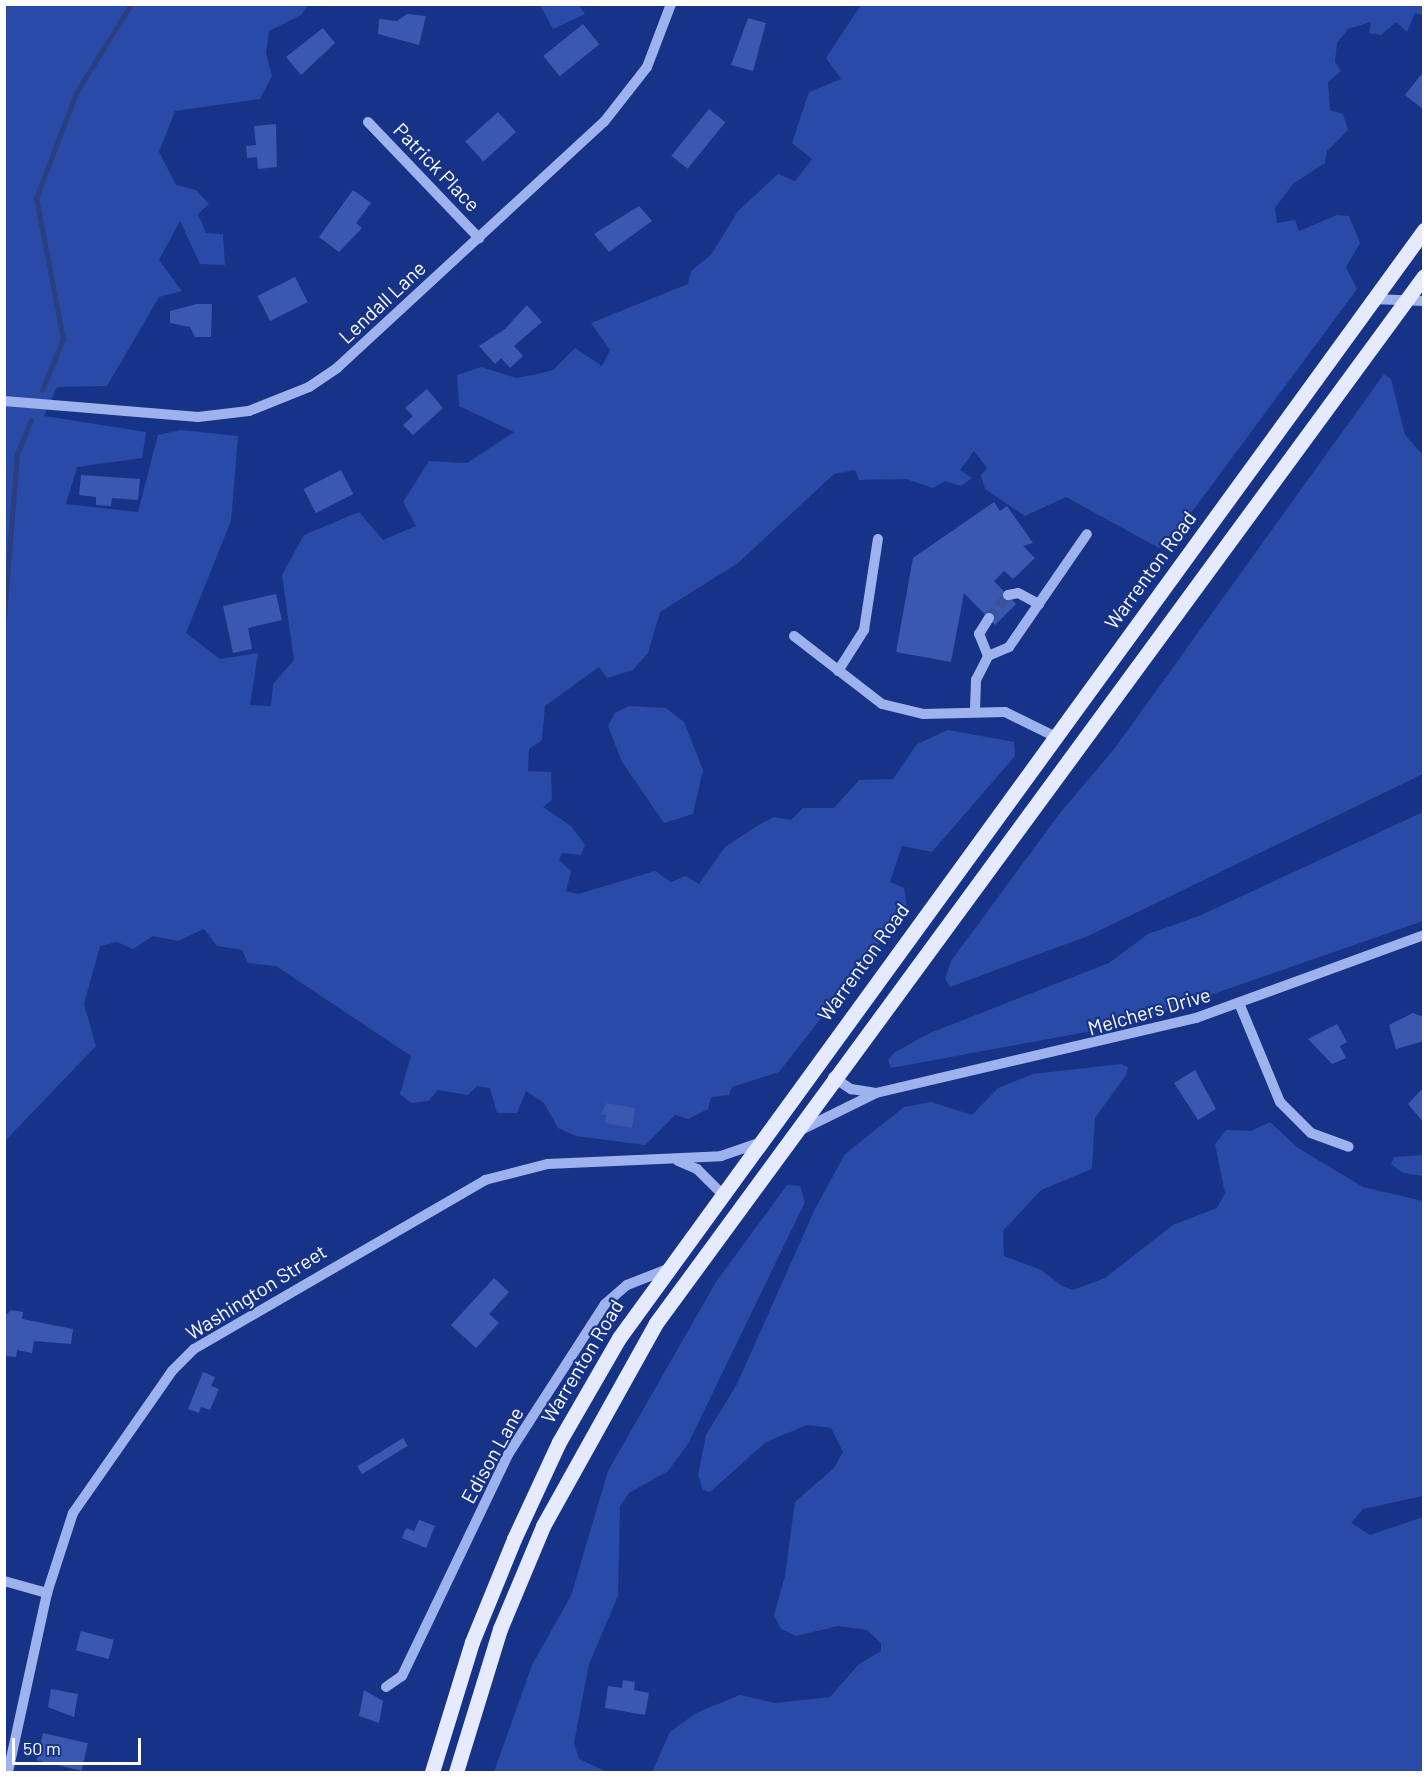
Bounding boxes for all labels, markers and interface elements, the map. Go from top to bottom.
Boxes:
street label: Patrick Place [389,118,485,216]
street label: Lendall Lane [334,256,430,348]
street label: Warrenton Road [1099,506,1201,634]
street label: Warrenton Road [812,898,914,1026]
street label: Melchers Drive [1085,982,1213,1040]
street label: Washington Street [181,1239,331,1345]
street label: Warrenton Road [536,1295,628,1427]
street label: Edison Lane [456,1403,528,1507]
scale bar [15,1726,144,1764]
text: 50 m [23,1737,61,1759]

